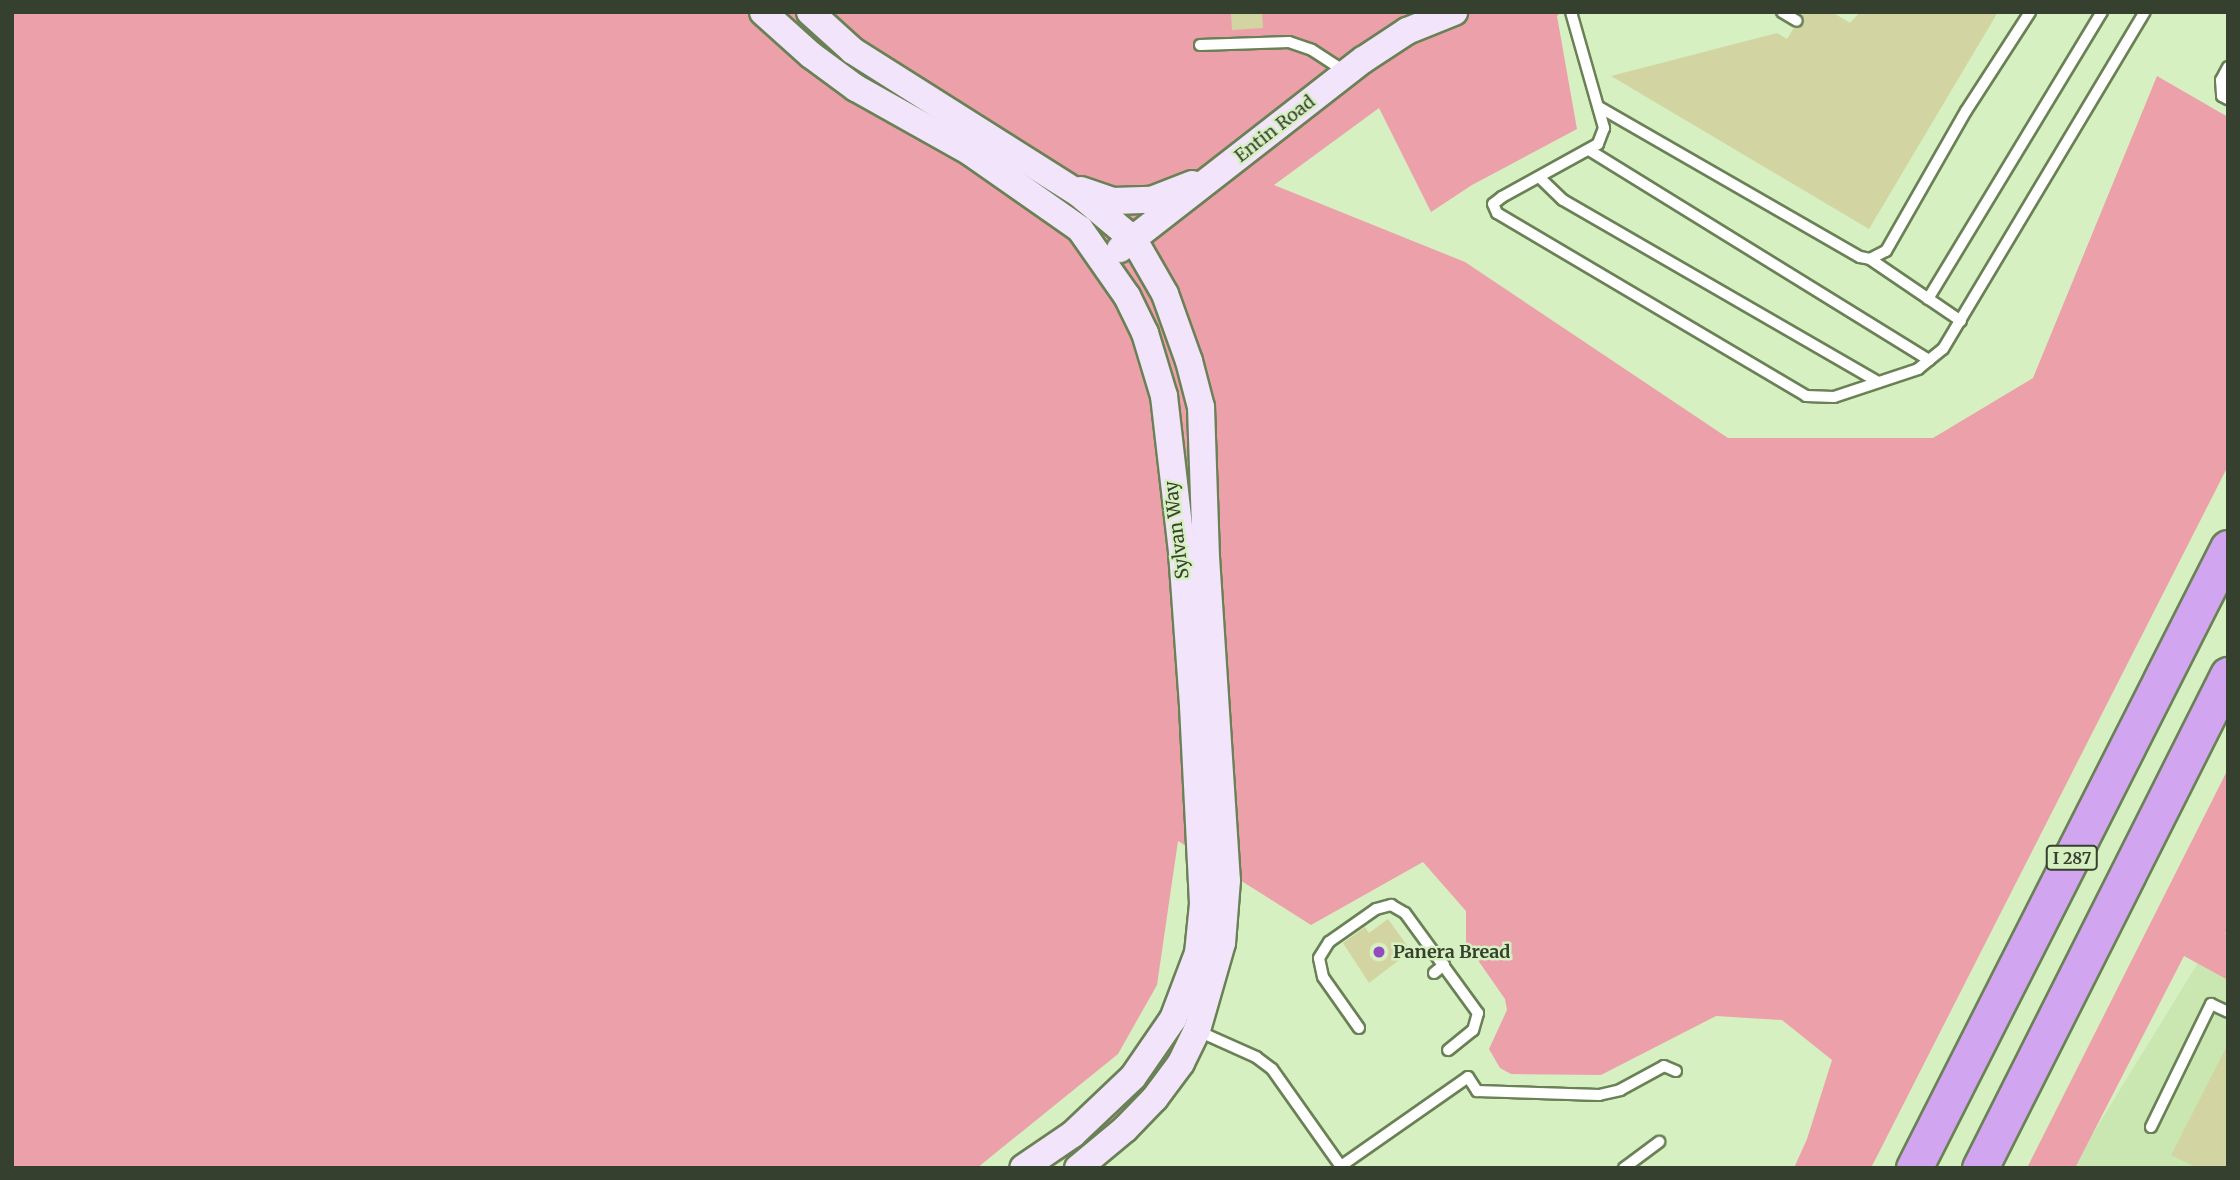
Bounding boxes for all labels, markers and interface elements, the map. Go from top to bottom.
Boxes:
street label: Entin Road [1231,91,1319,167]
street label: Sylvan Way [1160,480,1194,580]
road number: I 287 [2046,846,2098,870]
place label: Panera Bread [1393,941,1510,963]
marker: Panera Bread [1371,944,1387,960]

